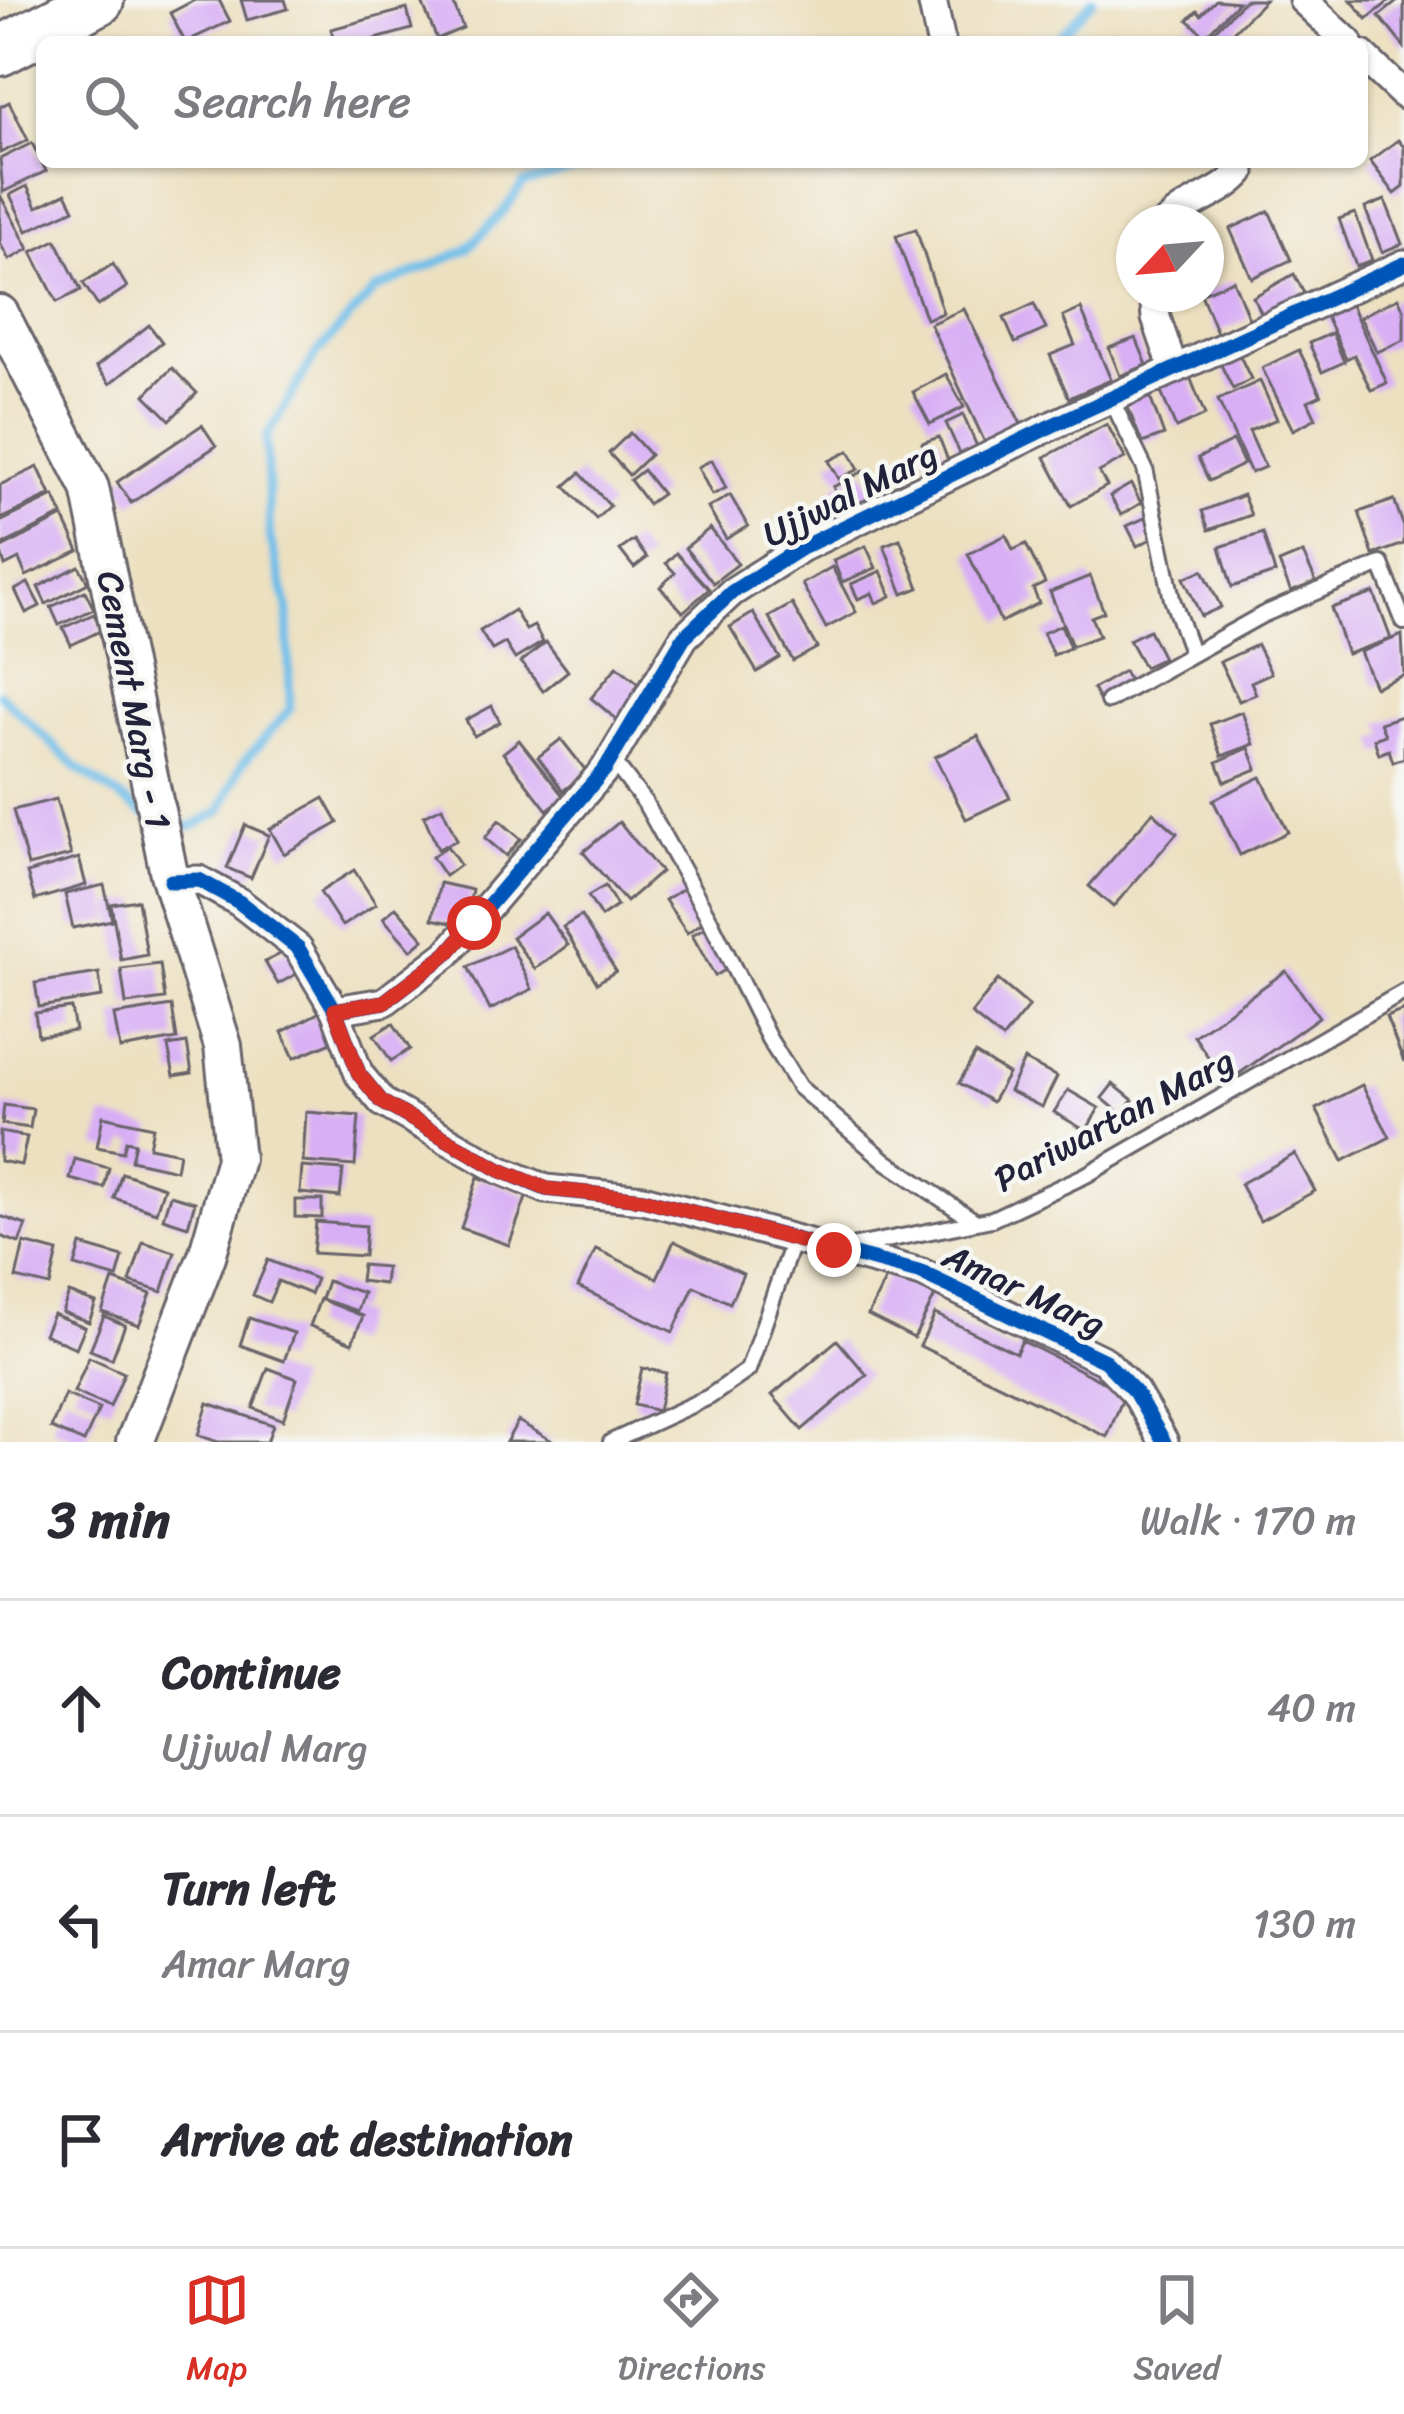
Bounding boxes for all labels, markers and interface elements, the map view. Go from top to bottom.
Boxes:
search box [36,36,1368,168]
text: Search here [174,62,411,142]
icon: search [78,69,144,135]
north arrow [1116,204,1224,312]
street label: Ujjwal Marg [751,422,949,566]
street label: Cement Marg - 1 [78,565,190,835]
route start [447,896,501,950]
street label: Pariwartan Marg [982,1029,1246,1211]
route end [807,1223,861,1277]
street label: Amar Marg [931,1224,1116,1356]
text: 3 min [48,1475,170,1565]
text: Walk · 170 m [1140,1486,1356,1555]
text: Continue [162,1633,341,1713]
text: 40 m [1267,1673,1356,1742]
icon: ahead [48,1675,114,1741]
text: Ujjwal Marg [162,1713,368,1782]
text: Turn left [162,1849,335,1929]
text: 130 m [1253,1889,1356,1958]
icon: left [48,1891,114,1957]
text: Amar Marg [162,1929,350,1998]
text: Arrive at destination [162,2100,572,2180]
icon: arrive [48,2107,114,2173]
tab: Map [184,2267,250,2397]
tab: Directions [618,2267,765,2397]
tab: Saved [1133,2267,1220,2397]

